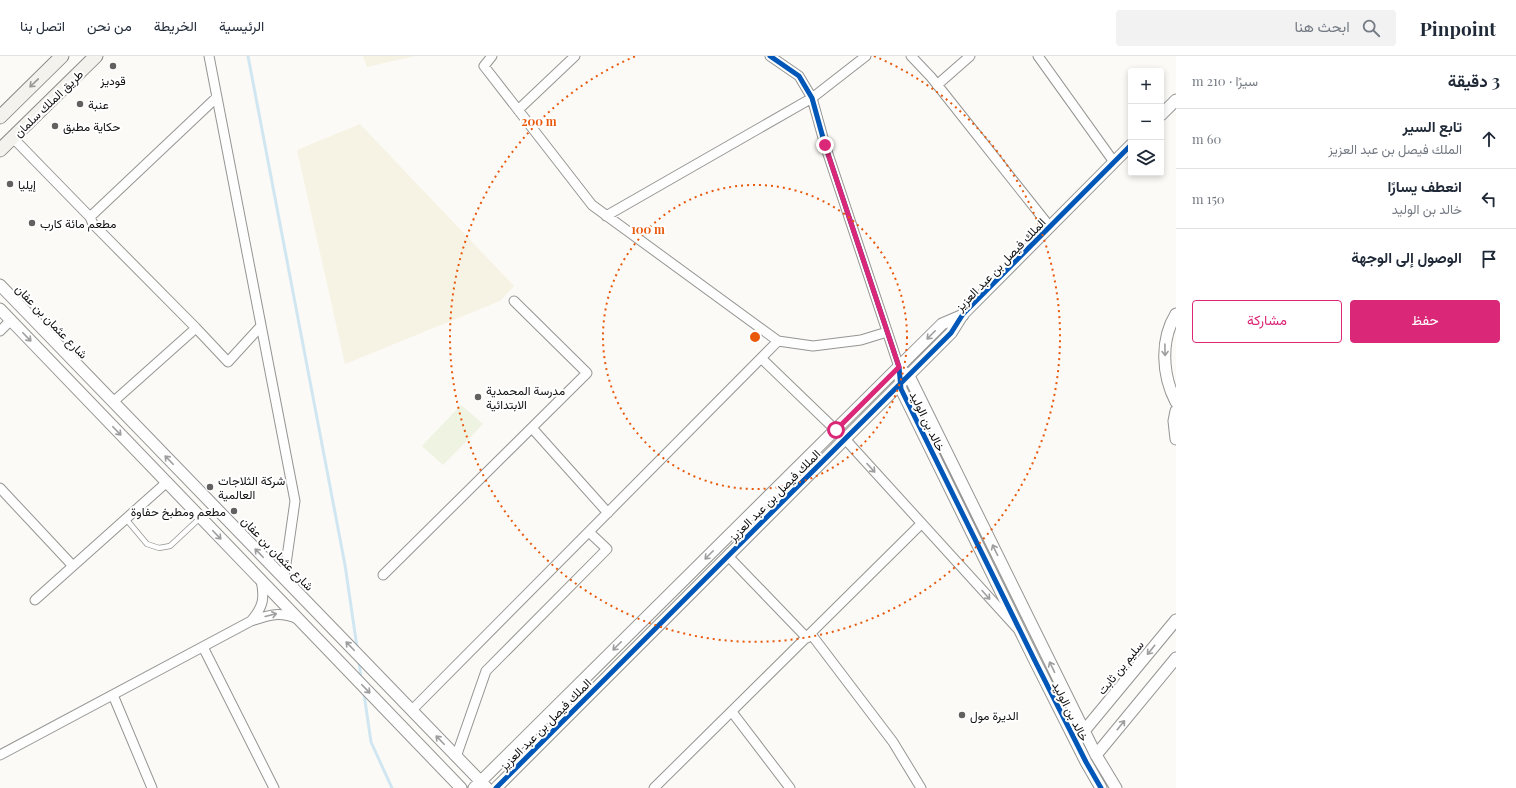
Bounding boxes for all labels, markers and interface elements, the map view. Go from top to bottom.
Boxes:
search box [1116,10,1396,46]
text: Pinpoint [1420,15,1496,41]
text: اتصل بنا [20,16,65,35]
text: من نحن [87,16,132,35]
text: الخريطة [154,16,197,35]
text: الرئيسية [219,16,264,35]
text: ابحث هنا [1294,16,1350,36]
icon: search [1360,17,1382,39]
marker: قوديز [108,61,118,71]
street label: طريق الملك سلمان [10,66,87,141]
map controls [1128,68,1164,176]
button: + [1128,68,1164,104]
text: 3 دقيقة [1448,69,1500,91]
place label: قوديز [99,72,126,89]
text: سيرًا · 210 m [1192,72,1258,89]
one-way arrow [29,78,39,88]
place label: عنبة [88,96,109,112]
marker: عنبة [75,99,85,109]
button: − [1128,104,1164,140]
text: 200 m [521,113,557,129]
text: تابع السير [1403,116,1462,136]
place label: حكاية مطبق [63,118,120,135]
marker: حكاية مطبق [50,121,60,131]
icon: ahead [1478,128,1500,150]
text: 60 m [1192,130,1221,147]
route end [816,136,834,154]
button: layers [1128,140,1164,176]
text: الملك فيصل بن عبد العزيز [1328,140,1462,157]
place label: إيليا [18,176,36,193]
text: انعطف يسارًا [1388,176,1462,196]
marker: إيليا [5,179,15,189]
icon: left [1478,188,1500,210]
text: 150 m [1192,190,1225,207]
text: خالد بن الوليد [1392,200,1462,217]
street label: الملك فيصل بن عبد العزيز [951,214,1049,315]
place label: مطعم مائة كارب [40,215,117,232]
marker: مطعم مائة كارب [27,218,37,228]
text: 100 m [631,221,665,237]
text: الوصول إلى الوجهة [1351,247,1462,267]
icon: arrive [1478,248,1500,270]
street label: شارع عثمان بن عفان [11,280,92,363]
button: مشاركة [1192,300,1342,343]
button: حفظ [1350,300,1500,343]
centre of rings [748,330,762,344]
one-way arrow [926,330,936,340]
one-way arrow [22,332,32,342]
one-way arrow [1161,343,1169,356]
place label: مدرسة المحمدية الابتدائية [486,382,565,412]
street label: خالد بن الوليد [906,388,949,454]
marker: مدرسة المحمدية الابتدائية [473,392,483,402]
route start [827,421,845,439]
one-way arrow [113,426,122,436]
street label: الملك فيصل بن عبد العزيز [724,446,824,546]
one-way arrow [164,455,174,465]
one-way arrow [866,463,876,473]
place label: شركة الثلاجات العالمية [218,472,285,502]
marker: شركة الثلاجات العالمية [205,482,215,492]
place label: مطعم ومطبخ حفاوة [131,503,226,521]
marker: مطعم ومطبخ حفاوة [229,506,239,516]
street label: شارع عثمان بن عفان [237,512,318,595]
one-way arrow [212,530,222,540]
one-way arrow [991,544,998,556]
one-way arrow [255,548,264,558]
one-way arrow [704,550,714,560]
one-way arrow [982,590,991,601]
one-way arrow [264,611,277,618]
street label: سليم بن ثابت [1093,637,1148,698]
one-way arrow [345,641,355,651]
one-way arrow [612,642,622,651]
one-way arrow [1147,645,1156,655]
one-way arrow [1048,661,1056,673]
street label: الملك فيصل بن عبد العزيز [495,675,595,775]
street label: خالد بن الوليد [1048,678,1093,744]
one-way arrow [361,684,371,694]
place label: الديرة مول [970,707,1018,724]
marker: الديرة مول [957,710,967,720]
one-way arrow [1116,720,1125,730]
one-way arrow [435,735,445,745]

